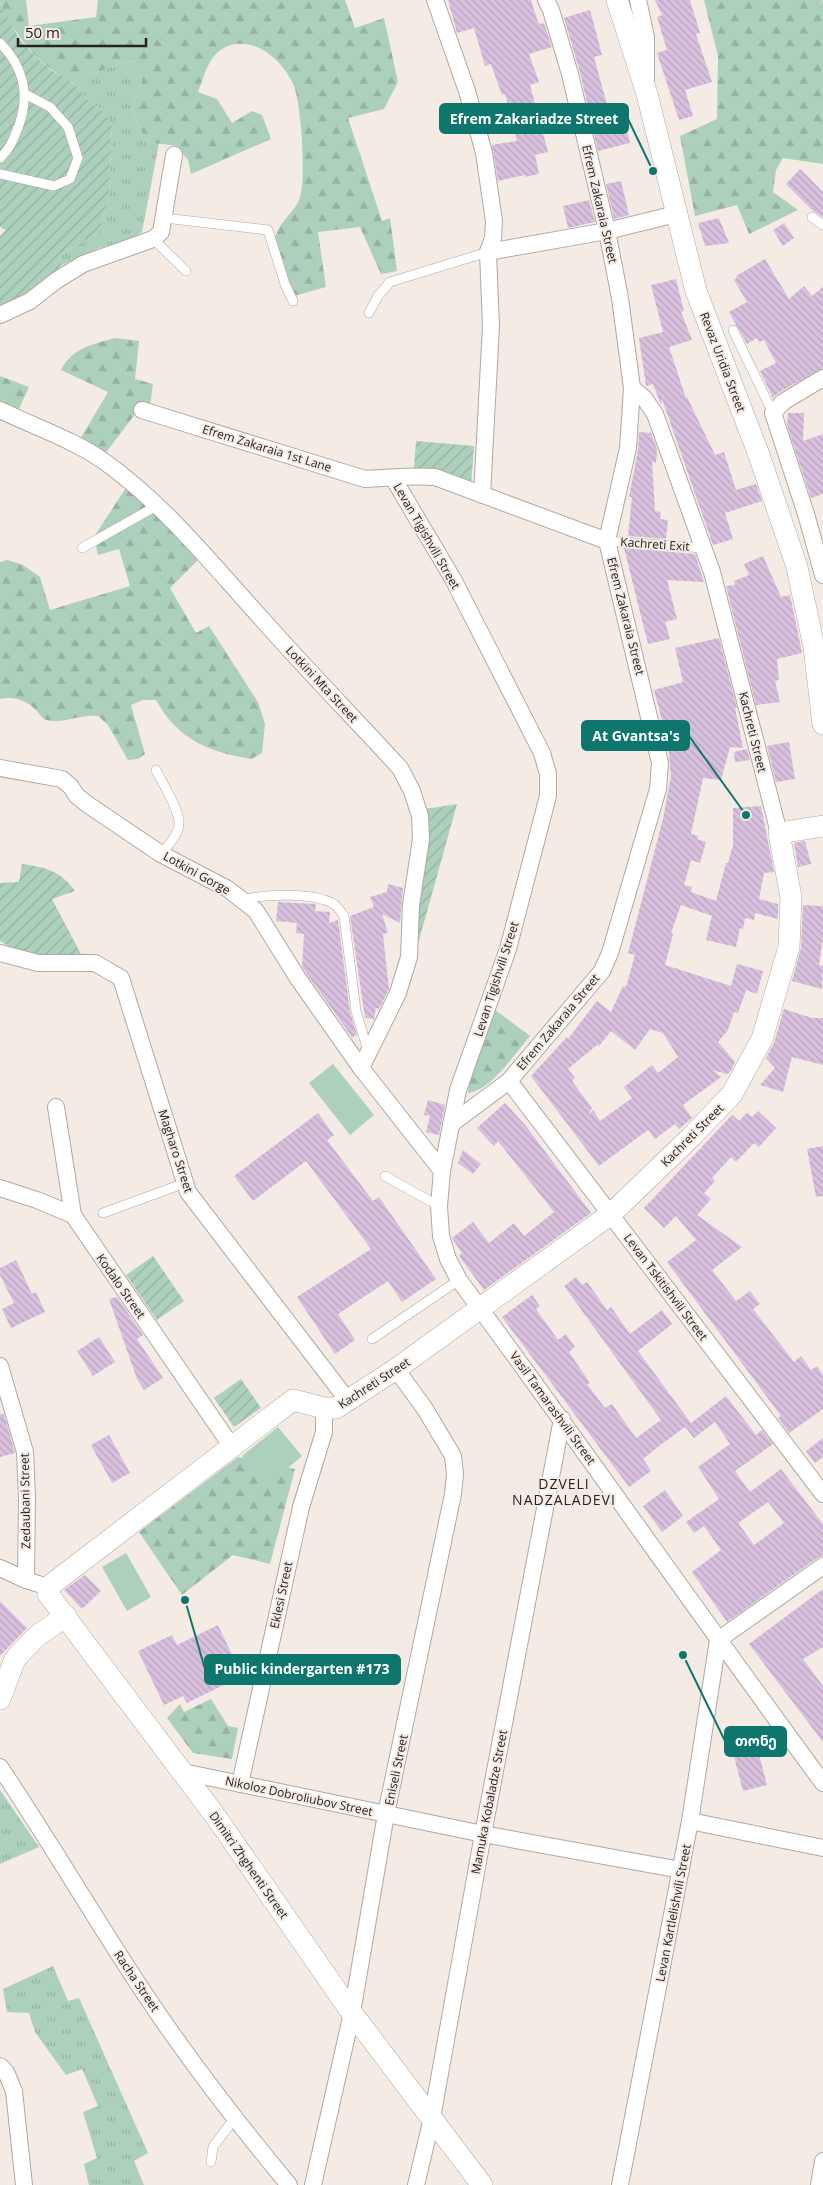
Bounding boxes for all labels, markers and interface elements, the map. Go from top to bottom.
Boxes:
scale bar [18,15,145,47]
text: 50 m [25,22,60,42]
callout: Efrem Zakariadze Street [440,104,628,133]
text: Efrem Zakariadze Street [450,109,618,128]
street label: Efrem Zakaraia Street [578,143,622,265]
street label: Revaz Uridia Street [696,310,750,414]
street label: Efrem Zakaraia 1st Lane [200,420,334,476]
street label: Levan Tigishvili Street [390,480,464,592]
street label: Kachreti Exit [620,533,690,555]
street label: Efrem Zakaraia Street [603,555,649,677]
street label: Lotkini Mta Street [282,642,362,726]
street label: Kachreti Street [735,690,771,774]
callout: At Gvantsa's [582,721,689,750]
text: At Gvantsa's [592,726,680,745]
street label: Lotkini Gorge [160,847,234,899]
street label: Levan Tigishvili Street [469,919,523,1039]
street label: Efrem Zakaraia Street [513,970,603,1074]
street label: Kachreti Street [657,1100,727,1170]
street label: Magharo Street [155,1107,197,1195]
street label: Levan Tskitishvili Street [620,1230,712,1344]
street label: Kodalo Street [92,1250,150,1322]
street label: Vasil Tamarashvili Street [506,1348,600,1468]
street label: Kachreti Street [335,1353,413,1413]
street label: Zedaubani Street [16,1453,34,1549]
district label: DZVELI NADZALADEVI [512,1474,616,1509]
street label: Eklesi Street [266,1560,296,1630]
callout: Public kindergarten #173 [205,1655,400,1684]
text: Public kindergarten #173 [215,1659,389,1678]
callout: თონე [725,1727,786,1756]
street label: Mamuka Kobaladze Street [467,1728,511,1876]
text: თონე [735,1731,777,1750]
street label: Eniseli Street [380,1733,412,1807]
street label: Nikoloz Dobroliubov Street [224,1772,374,1820]
street label: Dimitri Zhghenti Street [206,1808,292,1922]
street label: Levan Kartlelishvili Street [651,1843,695,1983]
street label: Racha Street [110,1947,164,2015]

